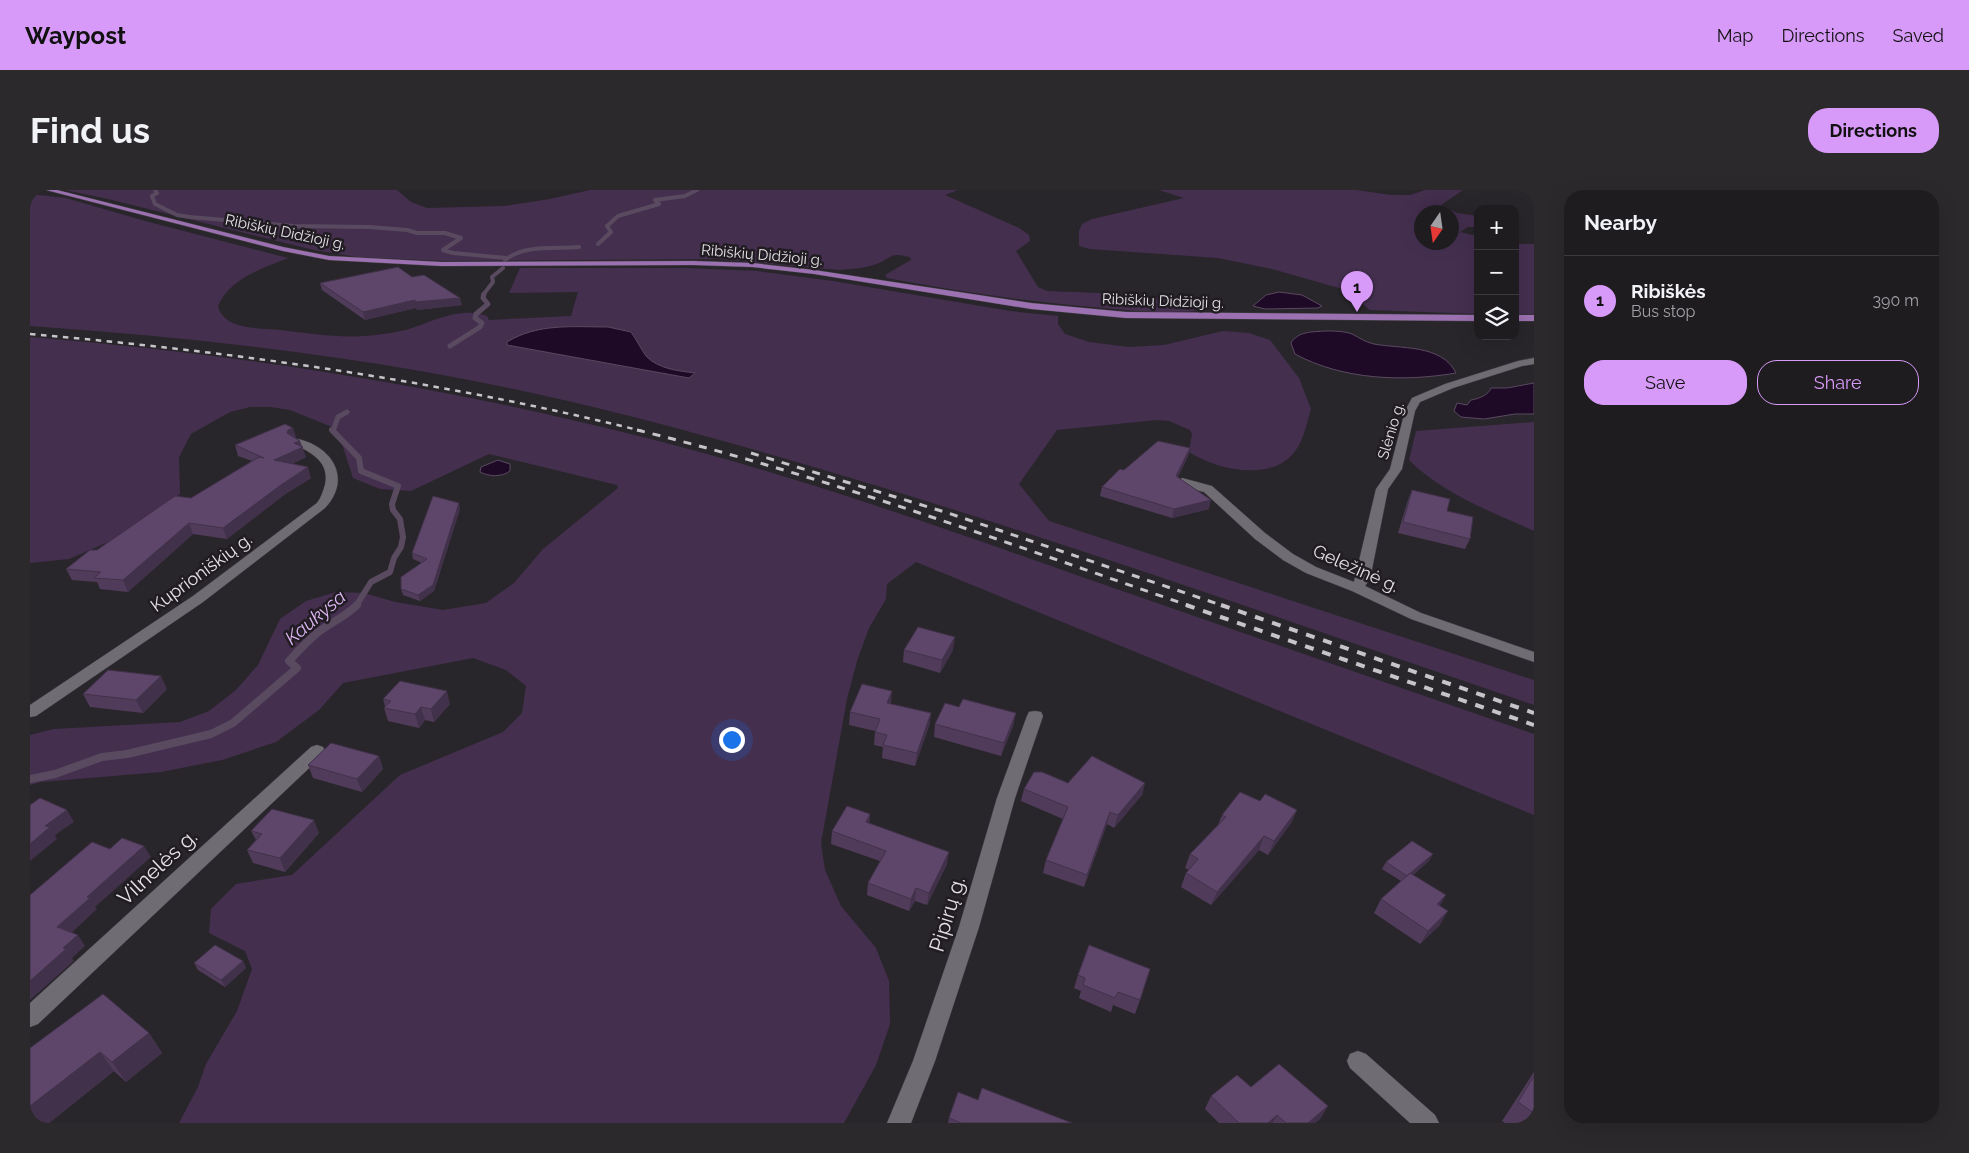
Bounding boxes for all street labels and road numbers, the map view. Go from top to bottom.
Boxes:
street label: Ribiškių Didžioji g. [223,210,347,254]
street label: Ribiškių Didžioji g. [700,241,824,269]
street label: Ribiškių Didžioji g. [1102,290,1224,312]
street label: Slėnio g. [1374,400,1408,462]
street label: Kuprioniškių g. [146,528,256,616]
street label: Geležinė g. [1310,540,1402,596]
street label: Vilnelės g. [112,824,202,910]
street label: Pipirų g. [924,873,970,955]

